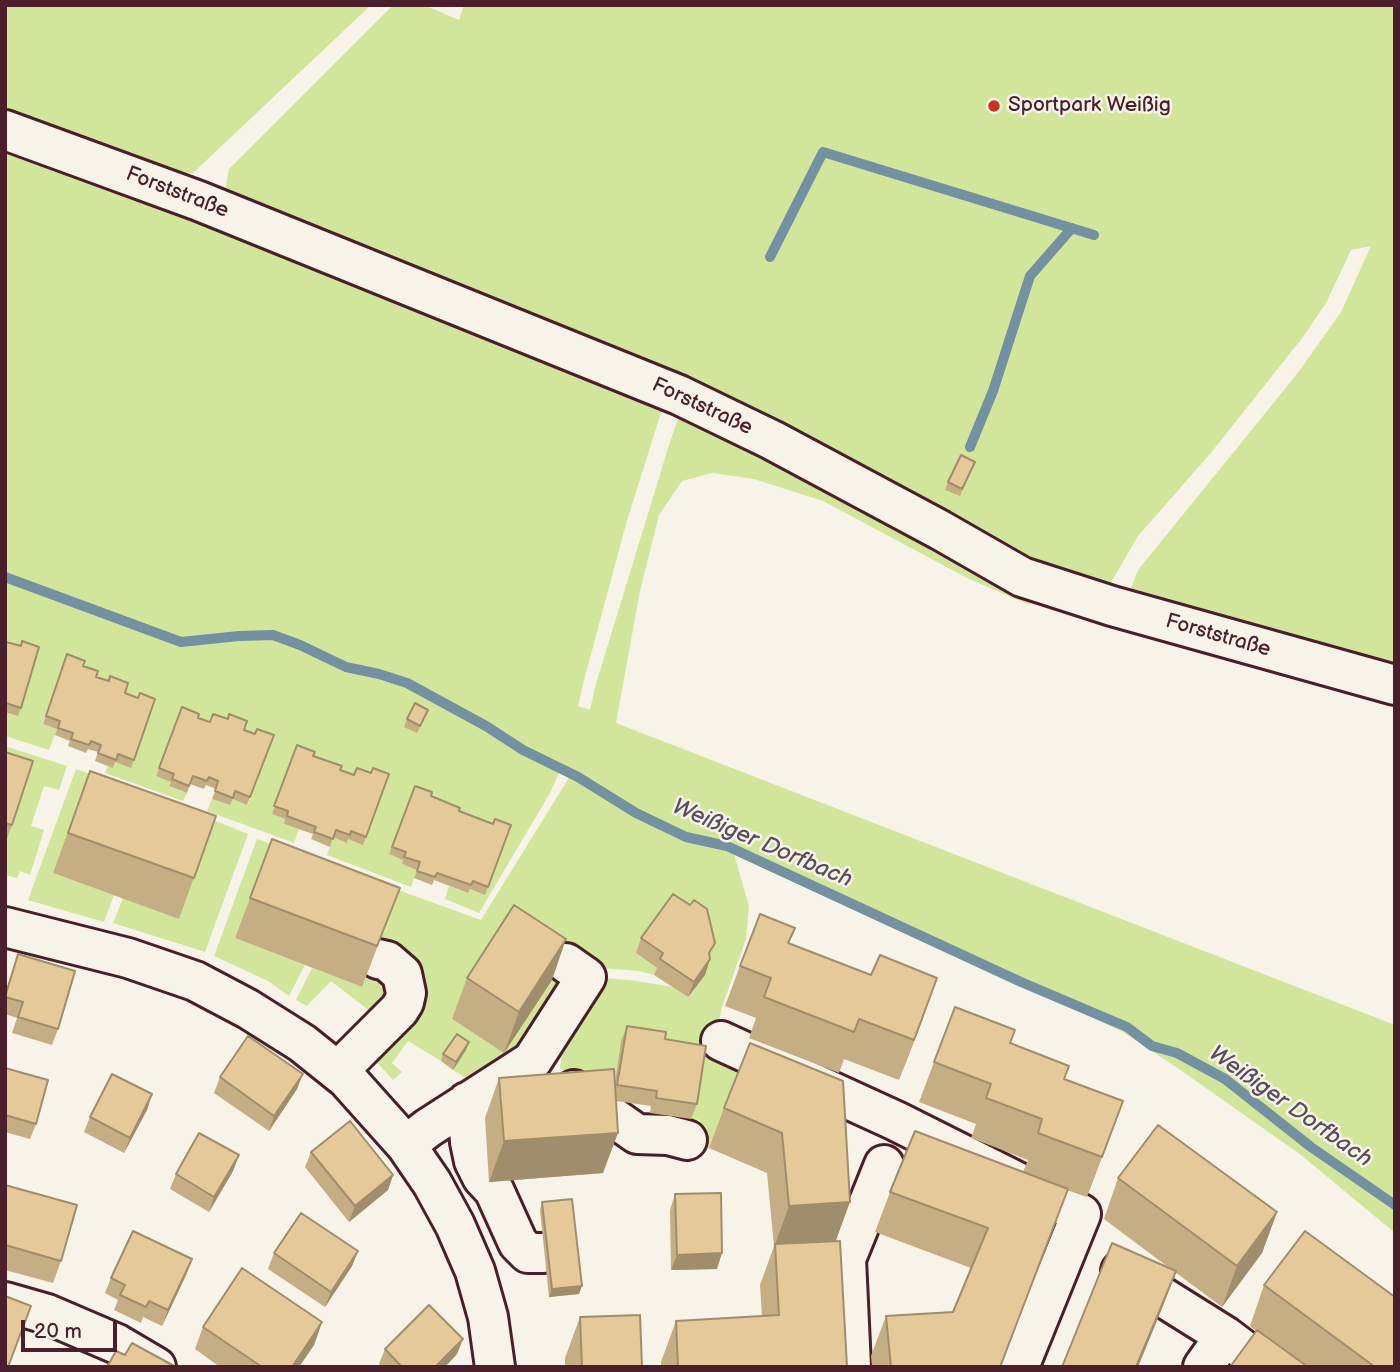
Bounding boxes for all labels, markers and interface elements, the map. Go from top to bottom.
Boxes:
place label: Sportpark Weißig [1008,93,1171,119]
marker: Sportpark Weißig [986,98,1002,114]
street label: Forststraße [122,162,232,224]
street label: Forststraße [648,373,756,441]
street label: Forststraße [1163,609,1273,663]
water label: Weißiger Dorfbach [668,794,856,894]
water label: Weißiger Dorfbach [1203,1040,1377,1174]
scale bar [24,1306,121,1350]
text: 20 m [34,1319,82,1344]

